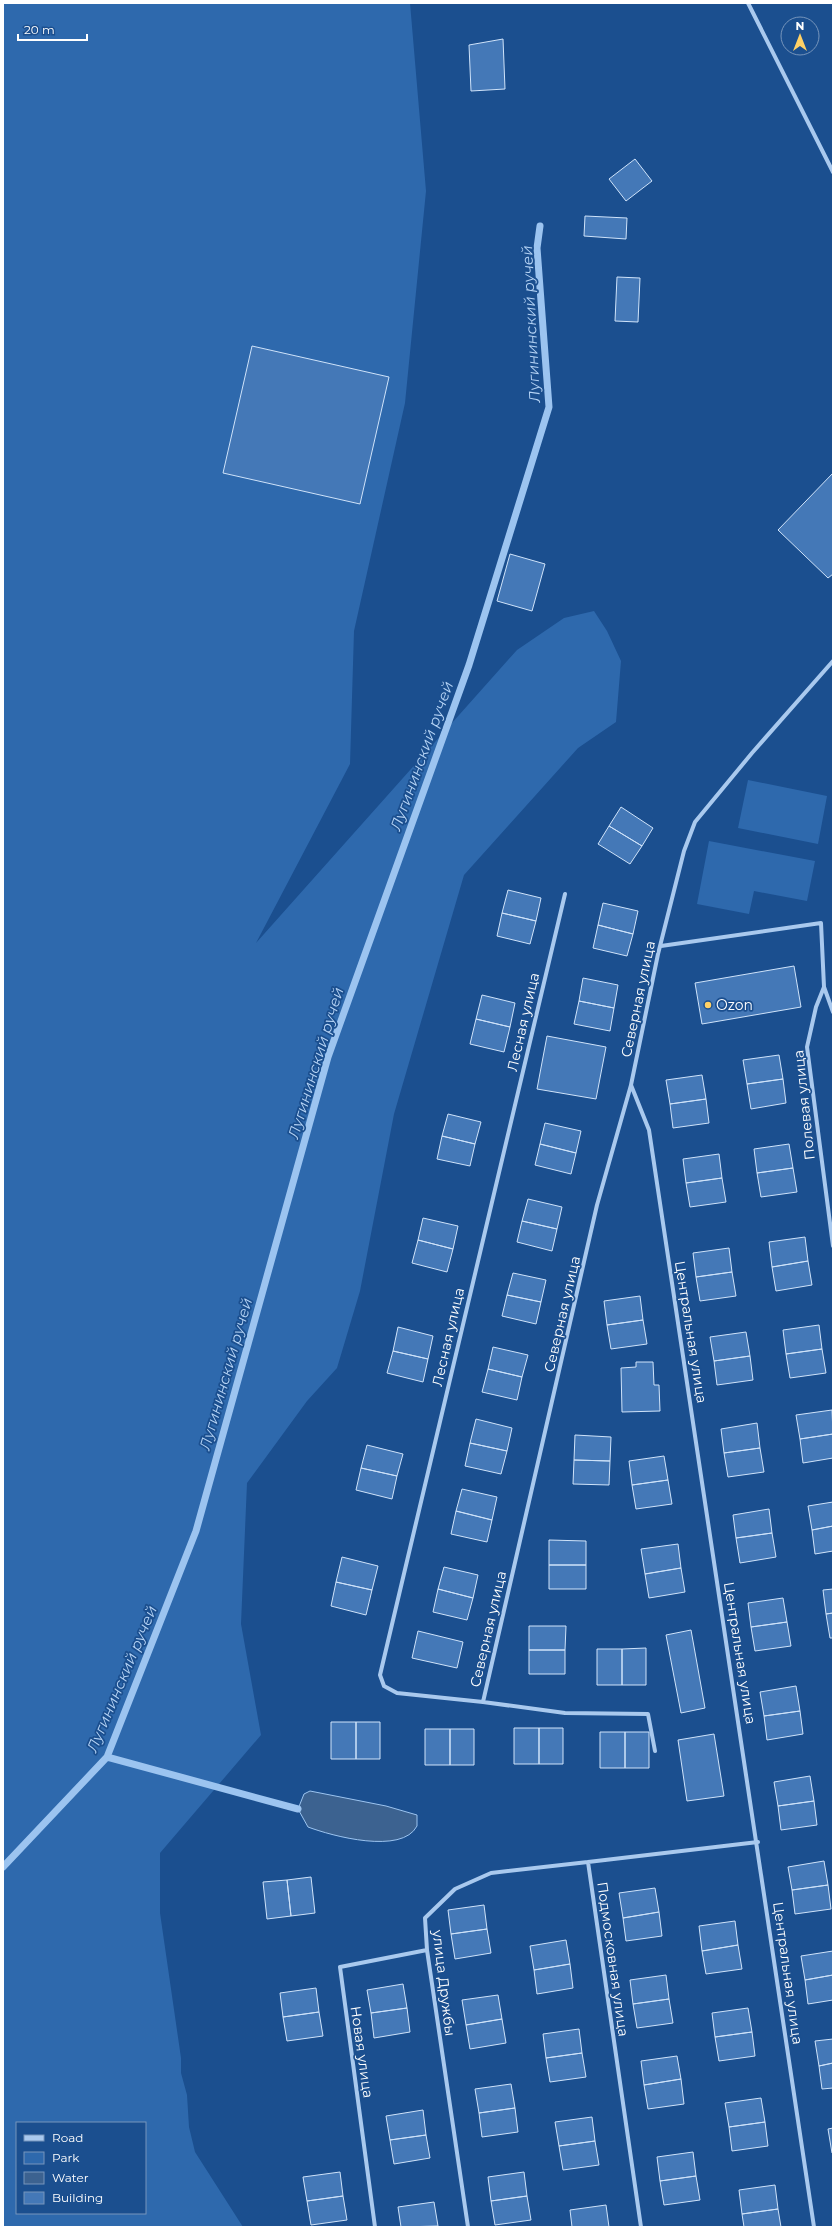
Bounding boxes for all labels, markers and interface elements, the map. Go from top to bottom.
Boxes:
scale bar [18,16,87,42]
north arrow [780,16,820,56]
text: N [796,19,804,33]
text: 20 m [24,22,55,37]
water label: Лугининский ручей [517,245,544,404]
water label: Лугининский ручей [385,679,457,834]
street label: Северная улица [617,939,659,1059]
street label: Лесная улица [503,971,543,1073]
water label: Лугининский ручей [283,985,348,1142]
place label: Ozon [716,996,753,1014]
marker: Ozon [703,1000,713,1010]
street label: Полевая улица [789,1049,819,1161]
street label: Северная улица [540,1254,584,1374]
street label: Центральная улица [671,1259,711,1405]
street label: Лесная улица [428,1286,468,1388]
water label: Лугининский ручей [194,1296,256,1453]
street label: Северная улица [466,1569,510,1689]
street label: Центральная улица [720,1580,760,1726]
water label: Лугининский ручей [82,1603,161,1756]
street label: Подмосковная улица [593,1880,633,2038]
street label: Центральная улица [769,1900,807,2046]
street label: улица Дружбы [428,1928,459,2037]
street label: Новая улица [347,2005,377,2099]
legend [16,2122,146,2214]
text: Road [52,2130,83,2145]
text: Park [52,2150,80,2165]
text: Water [52,2170,89,2185]
text: Building [52,2190,103,2205]

